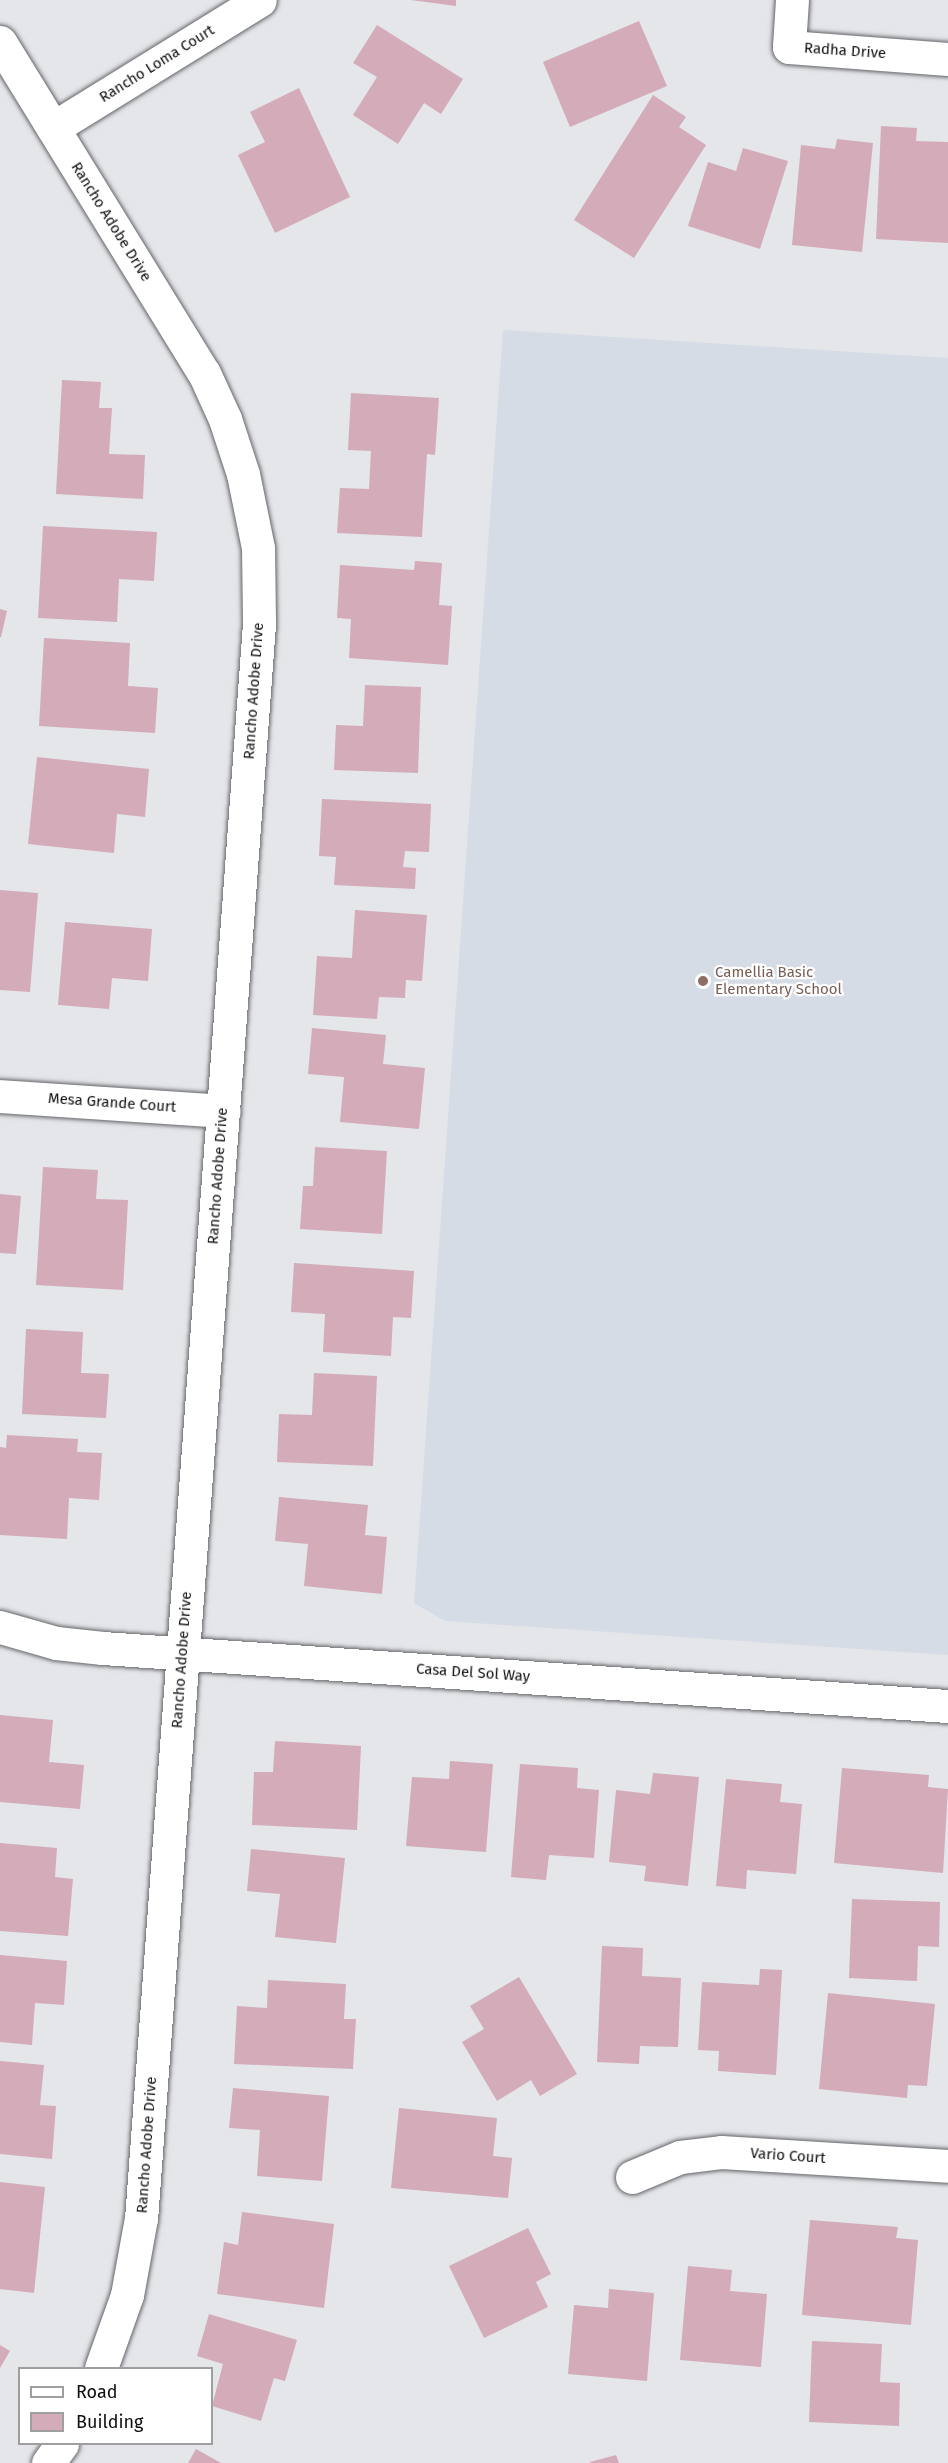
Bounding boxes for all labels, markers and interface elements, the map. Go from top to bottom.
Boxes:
street label: Rancho Loma Court [96,21,218,107]
street label: Radha Drive [803,39,887,63]
street label: Rancho Adobe Drive [67,159,155,285]
street label: Rancho Adobe Drive [240,622,268,760]
place label: Camellia Basic Elementary School [715,963,842,998]
marker: Camellia Basic Elementary School [696,974,710,988]
street label: Mesa Grande Court [47,1090,177,1116]
street label: Rancho Adobe Drive [204,1107,232,1245]
street label: Rancho Adobe Drive [168,1591,196,1729]
street label: Casa Del Sol Way [416,1660,530,1686]
street label: Rancho Adobe Drive [133,2076,161,2214]
street label: Vario Court [750,2144,826,2168]
legend [18,2367,213,2445]
text: Road [76,2381,118,2403]
text: Building [76,2411,143,2433]

